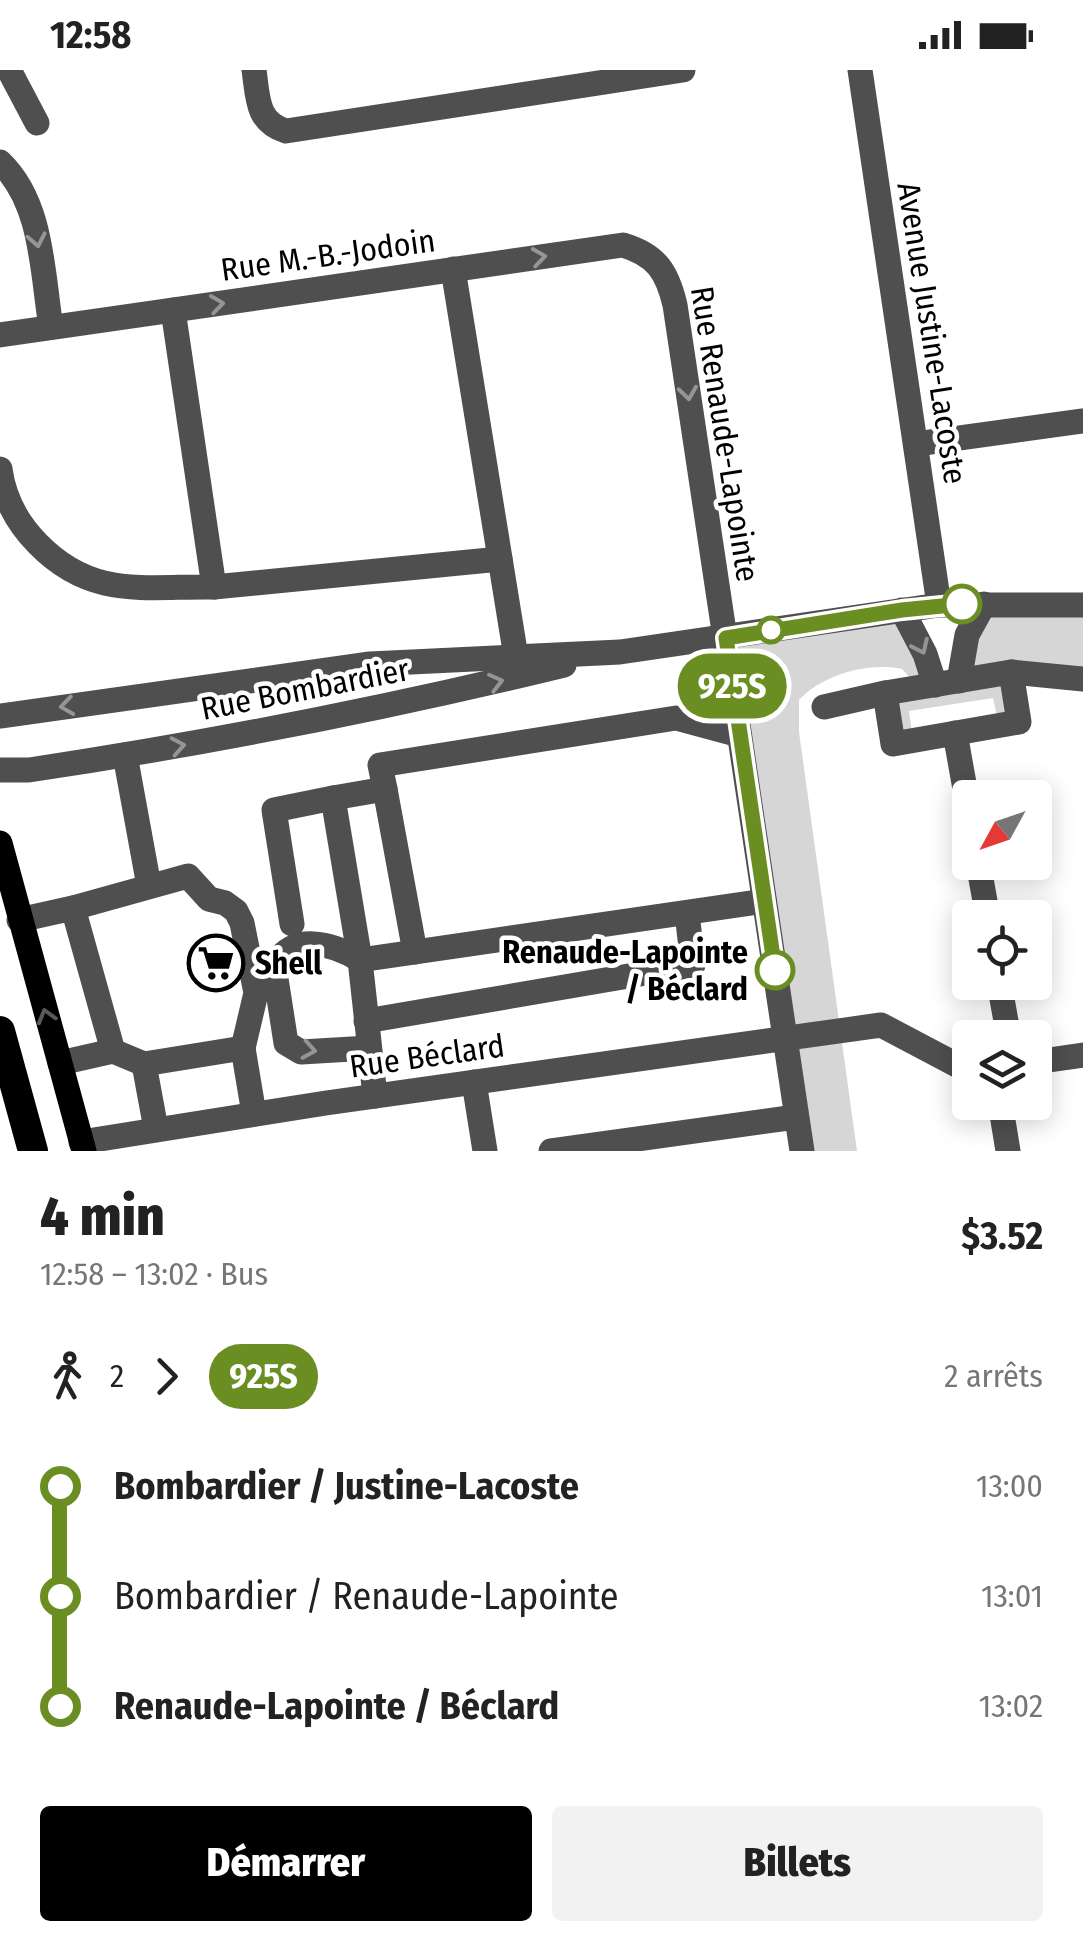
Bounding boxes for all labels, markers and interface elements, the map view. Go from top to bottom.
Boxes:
text: 12:58 [50,12,131,58]
street label: Avenue Justine-Lacoste [889,179,975,487]
street label: Rue M.-B.-Jodoin [218,221,438,289]
one-way arrow [26,231,47,248]
one-way arrow [531,247,547,268]
street label: Rue Renaude-Lapointe [683,284,767,584]
one-way arrow [209,294,226,315]
one-way arrow [676,384,697,401]
unlabelled marker [943,585,981,623]
unlabelled marker [758,617,784,643]
one-way arrow [908,637,928,655]
street label: Rue Bombardier [198,650,412,728]
line badge: 925S [662,654,802,718]
text: 925S [698,665,766,707]
one-way arrow [487,673,504,694]
one-way arrow [59,695,76,716]
one-way arrow [170,736,186,757]
north arrow [952,780,1052,880]
map controls [952,780,1052,1120]
button: locate [952,900,1052,1000]
supermarket icon: Shell [186,933,246,993]
place label: Renaude-Lapointe / Béclard [502,933,748,1008]
place label: Shell [255,944,322,982]
marker: Renaude-Lapointe / Béclard [756,951,794,989]
one-way arrow [37,1008,58,1025]
button: layers [952,1020,1052,1120]
street label: Rue Béclard [347,1026,507,1086]
one-way arrow [300,1038,317,1060]
text: 4 min [40,1184,165,1250]
text: $3.52 [961,1213,1043,1259]
text: 12:58 – 13:02 · Bus [40,1255,268,1293]
icon: walk [40,1349,95,1404]
icon: forward [139,1349,194,1404]
text: 925S [229,1355,298,1397]
text: 2 [110,1357,124,1395]
text: 2 arrêts [944,1357,1043,1395]
text: Bombardier / Justine-Lacoste [114,1463,579,1509]
text: 13:00 [976,1467,1043,1505]
text: Bombardier / Renaude-Lapointe [114,1573,619,1619]
text: 13:01 [981,1577,1043,1615]
text: Renaude-Lapointe / Béclard [114,1683,559,1729]
text: 13:02 [979,1687,1043,1725]
button: Démarrer [40,1806,532,1921]
button: Billets [552,1806,1043,1921]

